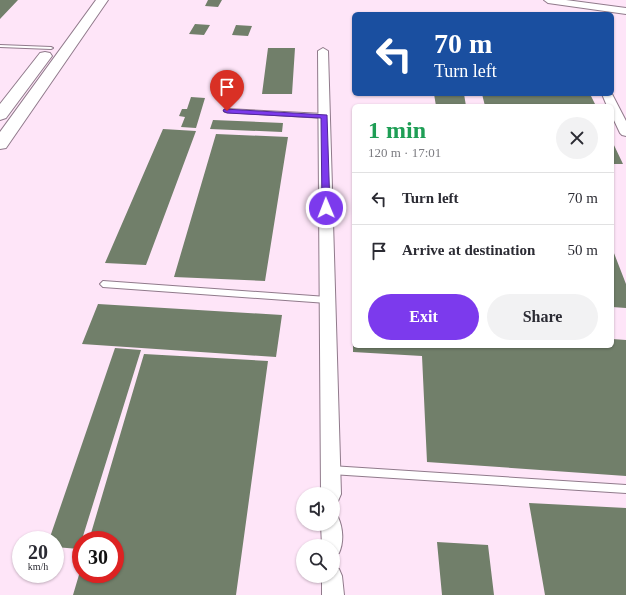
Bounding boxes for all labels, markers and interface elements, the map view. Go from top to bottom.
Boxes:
icon: left [368,28,420,80]
text: 70 m [434,28,492,59]
text: Turn left [434,61,497,81]
pin [210,70,244,111]
icon: arrive [216,76,238,98]
text: 1 min [368,117,426,143]
button: close [556,117,598,159]
text: 120 m · 17:01 [368,145,441,160]
position arrow [305,187,347,229]
icon: left [368,188,390,210]
text: Turn left [402,190,459,206]
text: 70 m [568,190,598,206]
icon: arrive [368,240,390,262]
text: Arrive at destination [402,242,535,258]
text: 50 m [568,242,598,258]
button: Exit [368,294,479,340]
button: Share [487,294,598,340]
map controls [296,487,340,583]
button: sound [296,487,340,531]
speed limit sign: 30 [72,531,124,583]
button: search [296,539,340,583]
text: 20 [28,541,48,563]
text: km/h [28,561,48,572]

